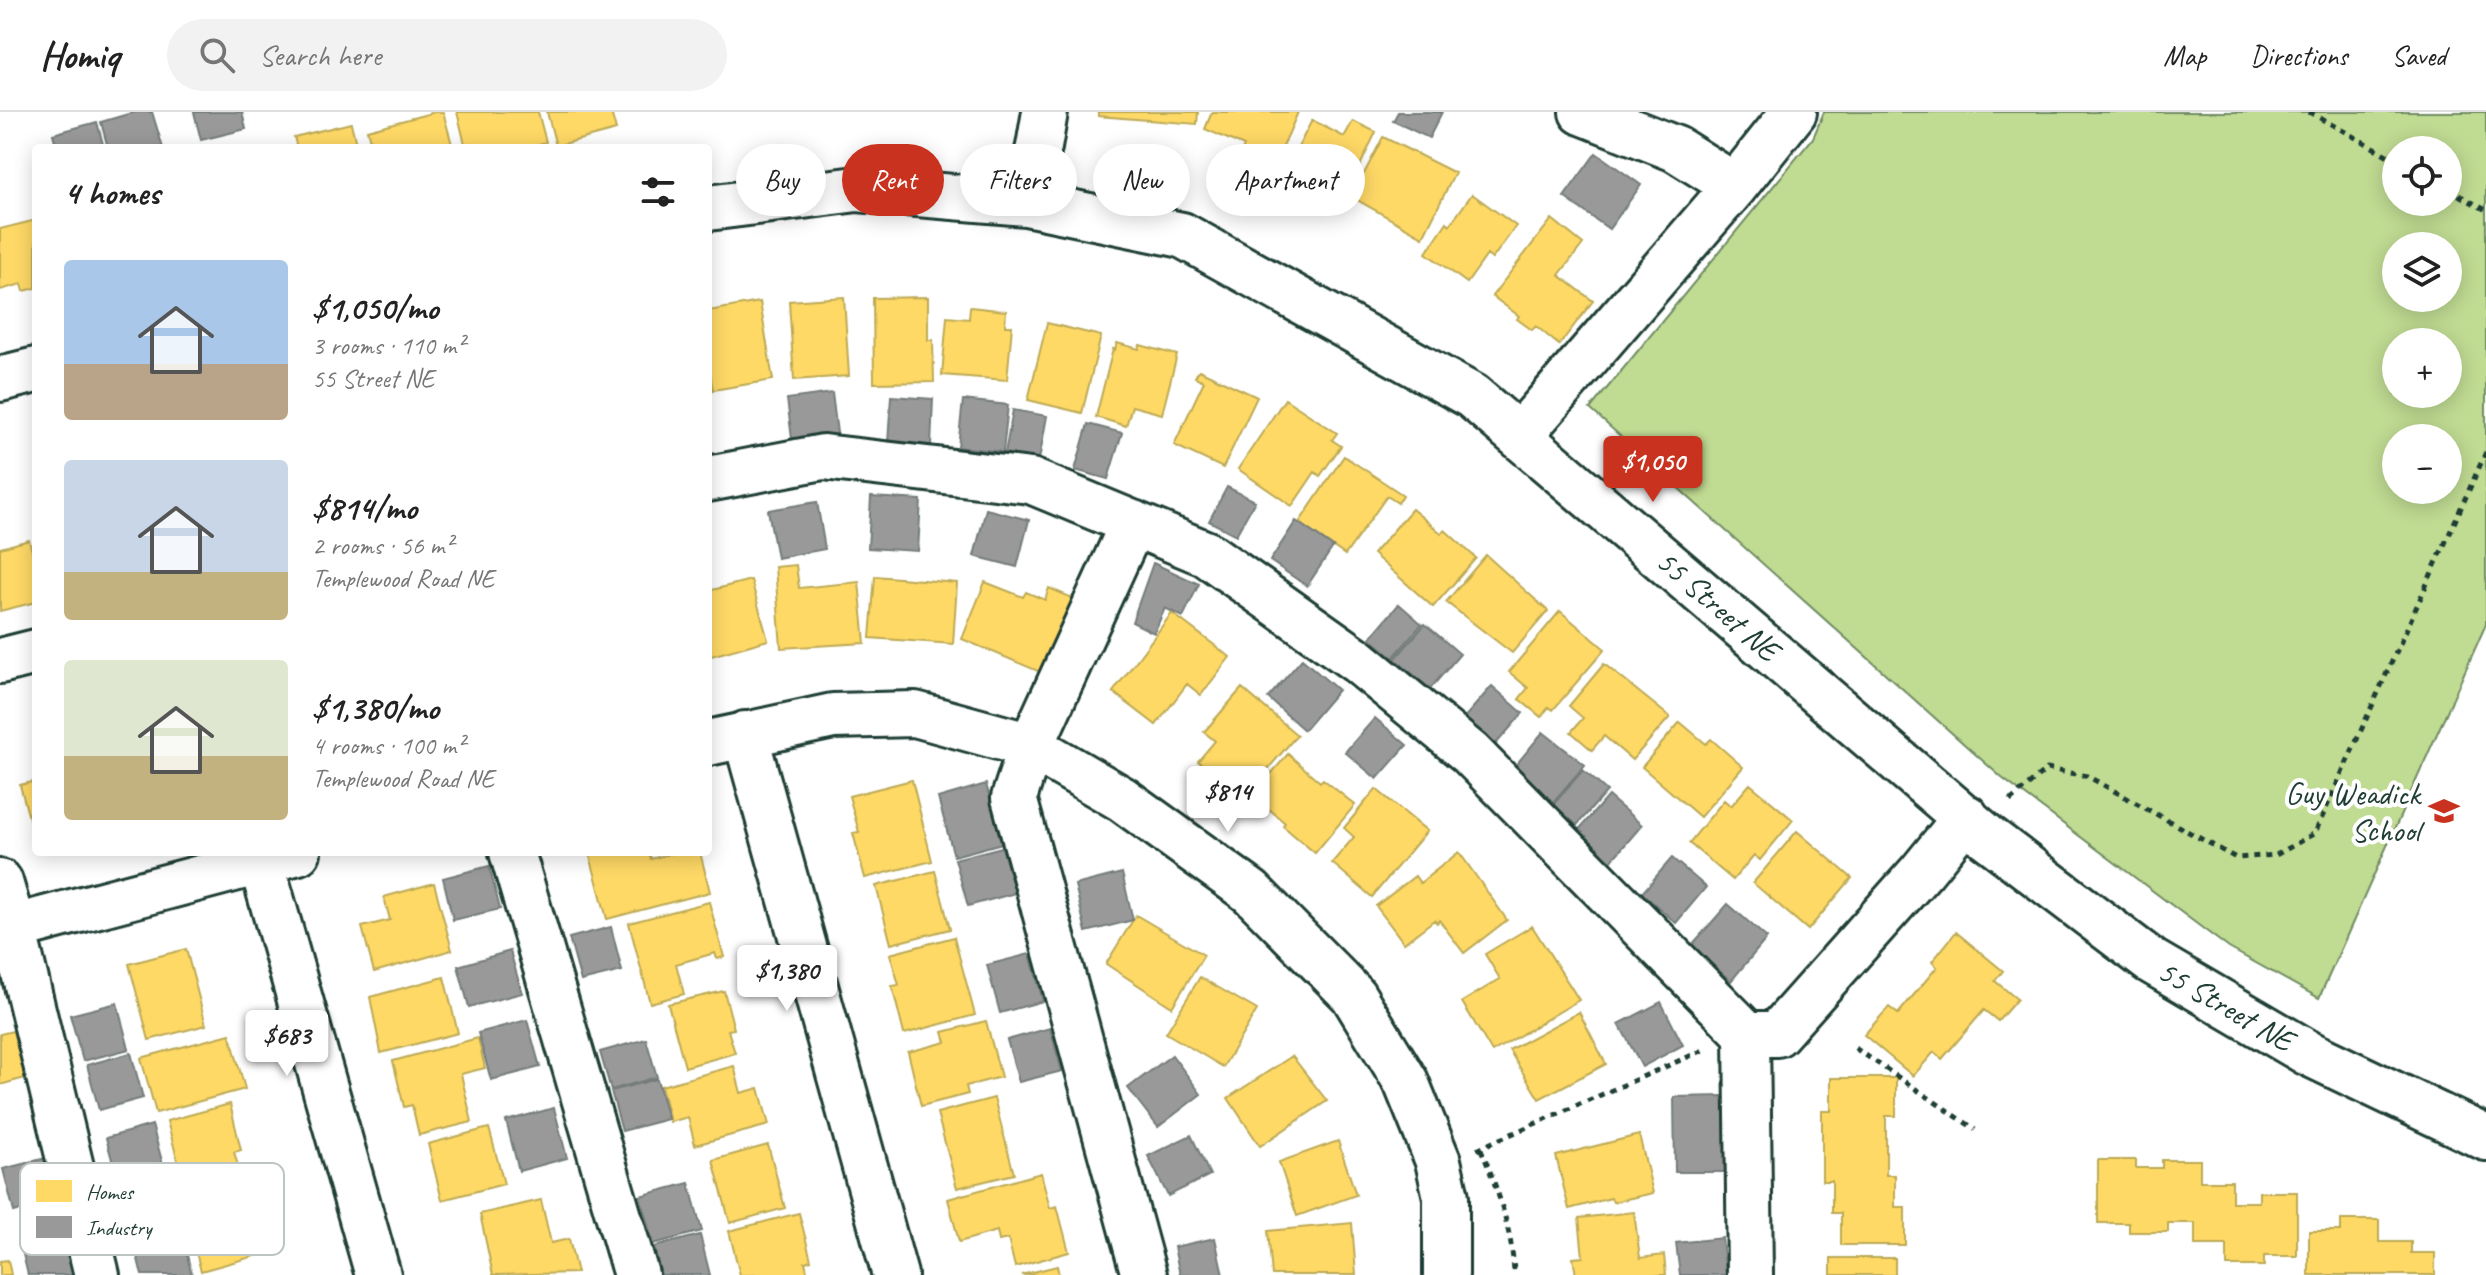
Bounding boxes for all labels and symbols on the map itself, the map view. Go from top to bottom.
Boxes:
pin: $1,050 [1588,436,1718,504]
street label: 55 Street NE [1648,541,1791,673]
pin: $814 [1181,766,1275,834]
place label: Guy Weadick School [2285,773,2426,851]
school or university icon: Guy Weadick School [2427,794,2461,828]
pin: $1,380 [722,945,852,1013]
street label: 55 Street NE [2151,950,2305,1063]
pin: $683 [240,1010,334,1078]
legend [20,1163,284,1255]
text: Homes [86,1178,135,1206]
text: Industry [86,1214,154,1242]

